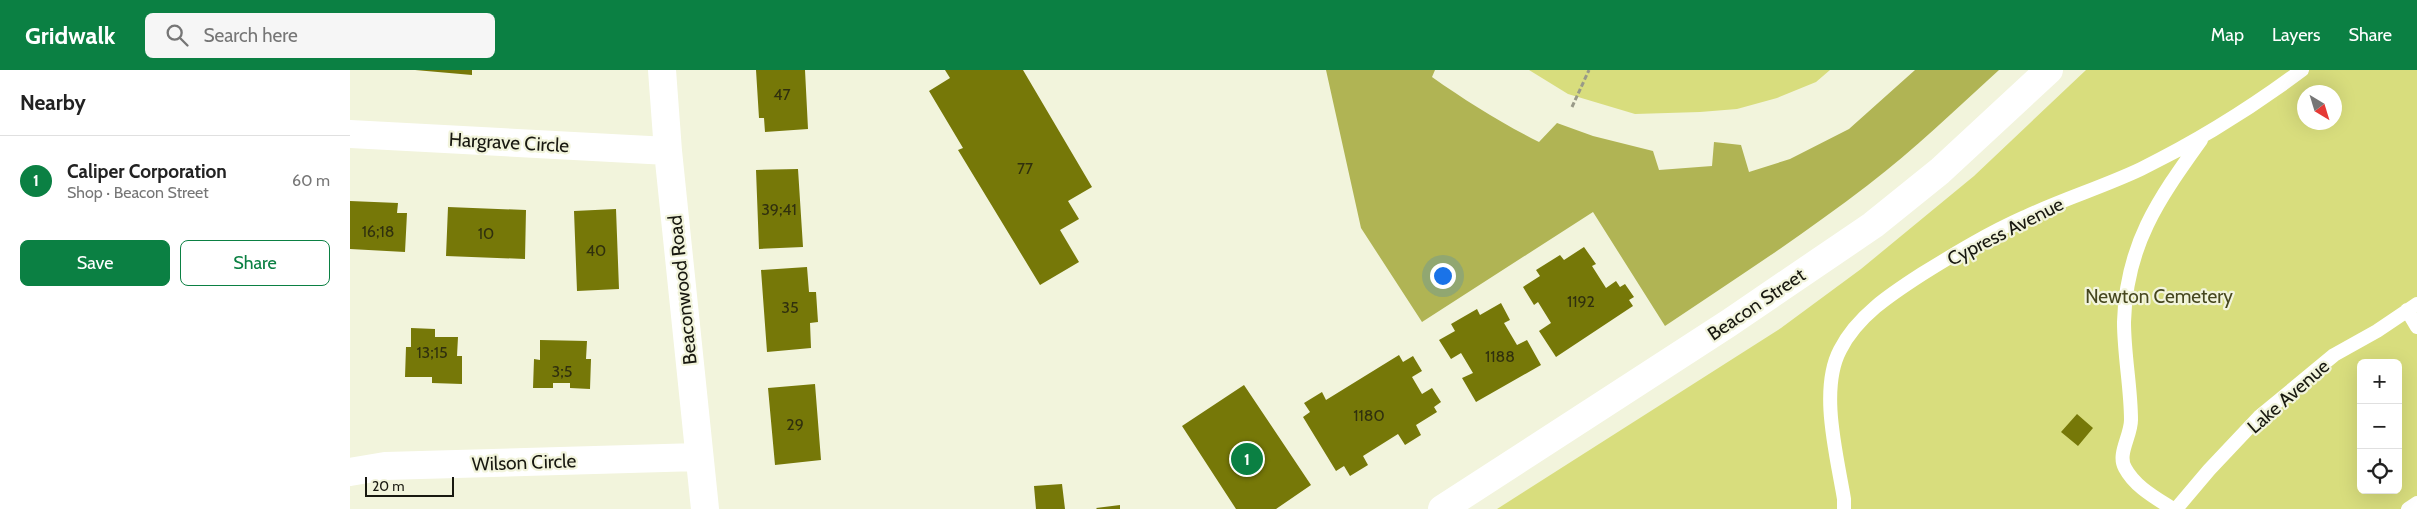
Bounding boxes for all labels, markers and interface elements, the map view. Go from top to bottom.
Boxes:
search box [145,13,495,58]
text: Gridwalk [25,21,115,50]
icon: search [163,21,191,49]
text: Search here [203,24,298,47]
text: Map [2211,24,2244,46]
text: Layers [2272,24,2321,46]
text: Share [2349,24,2392,46]
house number: 47 [773,85,791,104]
north arrow [2297,85,2342,130]
text: Nearby [20,90,86,115]
street label: Hargrave Circle [448,128,570,157]
house number: 77 [1017,159,1033,178]
text: Caliper Corporation [67,160,227,183]
text: 1 [33,171,39,190]
text: 60 m [292,171,330,190]
text: Shop · Beacon Street [67,183,209,202]
street label: Cypress Avenue [1943,192,2067,271]
house number: 39;41 [761,200,797,219]
street label: Beaconwood Road [663,214,702,366]
house number: 16;18 [362,222,394,241]
house number: 10 [478,224,494,243]
button: Save [20,240,170,286]
button: Share [180,240,330,286]
house number: 40 [586,241,606,260]
your location [1430,263,1456,289]
street label: Beacon Street [1703,263,1810,346]
park label: Newton Cemetery [2085,285,2233,308]
house number: 1192 [1567,292,1595,311]
house number: 35 [781,298,799,317]
house number: 13;15 [416,343,448,362]
house number: 1188 [1485,347,1515,366]
street label: Lake Avenue [2243,354,2334,438]
map controls [2357,359,2402,494]
button: + [2357,359,2402,404]
house number: 3;5 [552,362,572,381]
button: − [2357,404,2402,449]
house number: 1180 [1353,406,1385,425]
house number: 29 [786,415,804,434]
pin: 1 [1231,440,1263,478]
street label: Wilson Circle [471,449,577,476]
button: locate [2357,449,2402,494]
scale bar [365,474,454,497]
text: 20 m [372,477,405,495]

